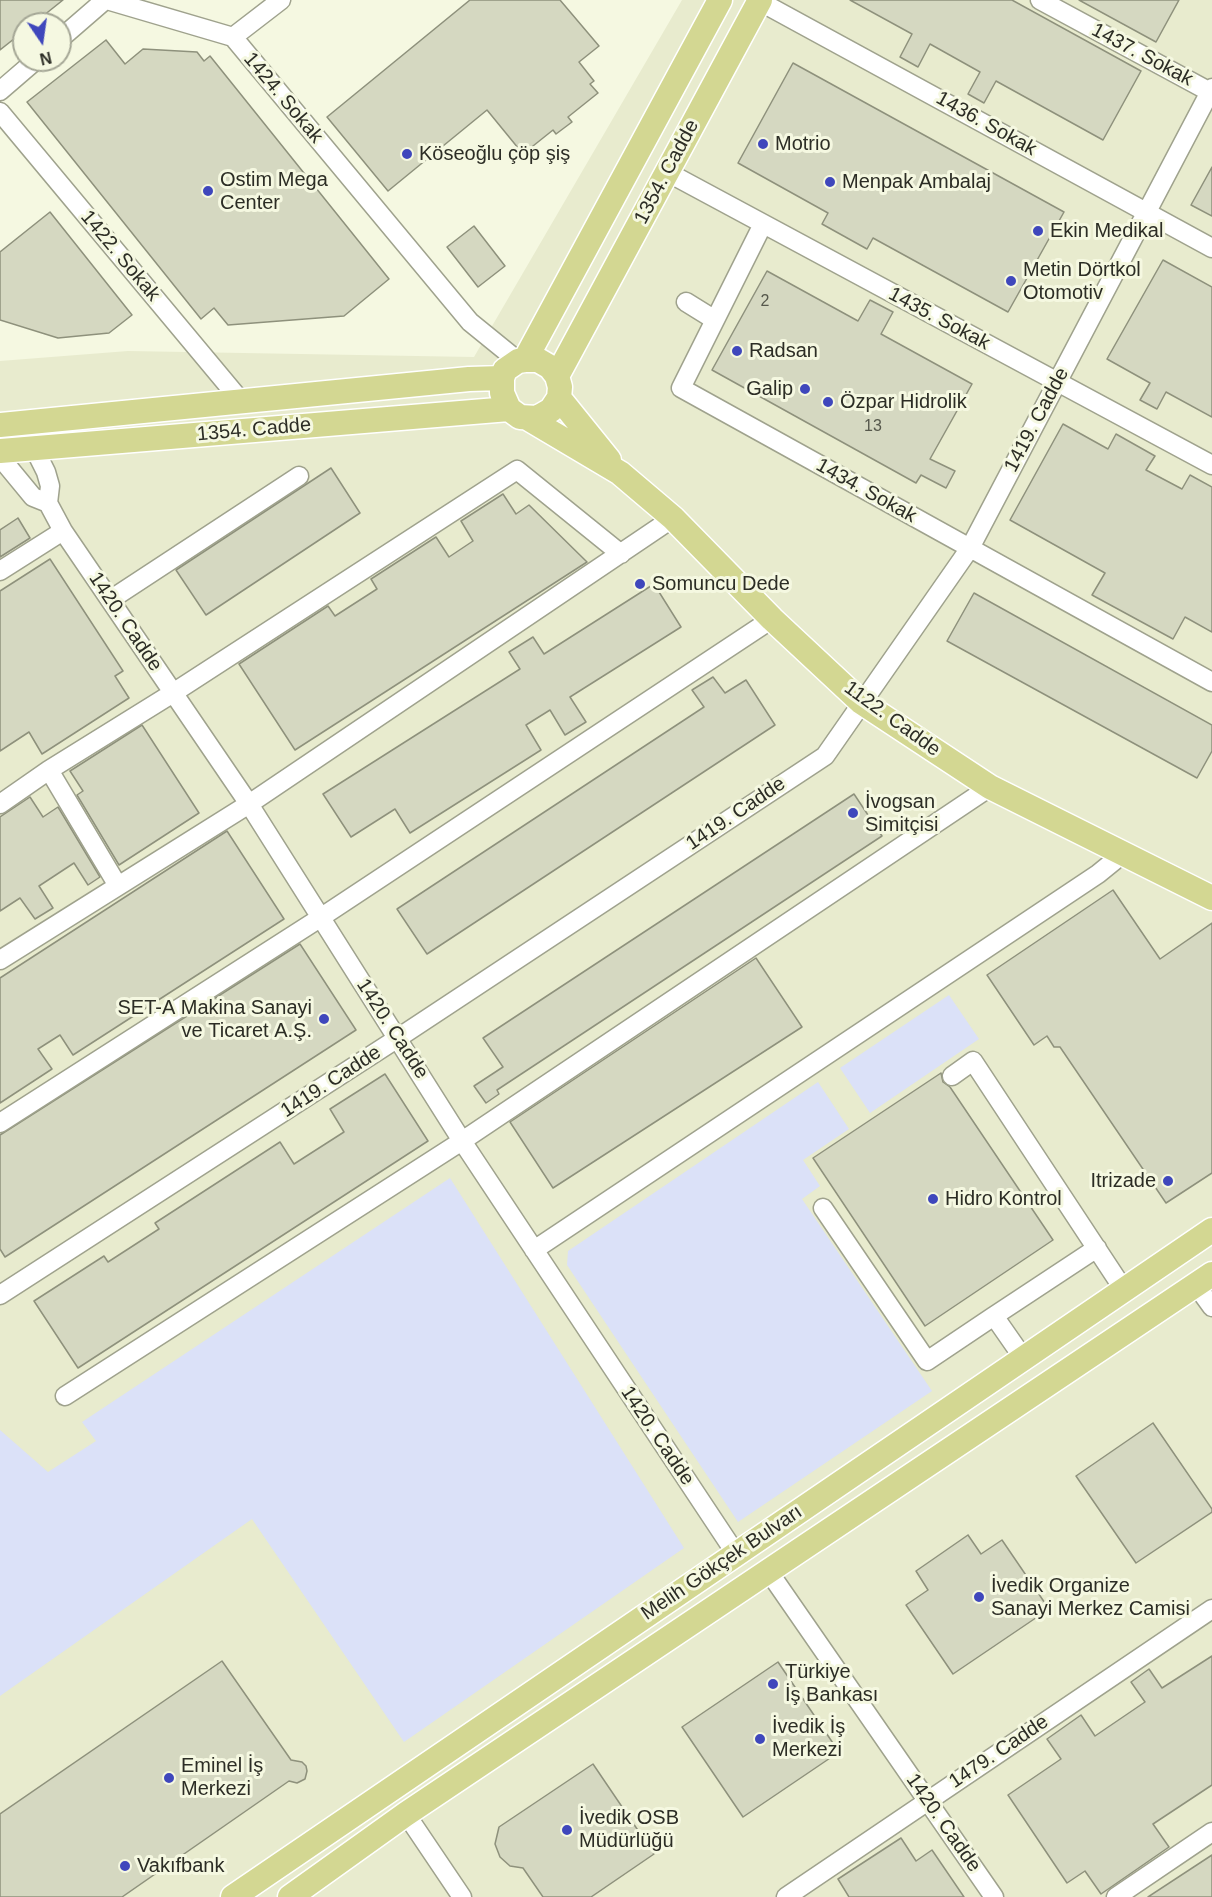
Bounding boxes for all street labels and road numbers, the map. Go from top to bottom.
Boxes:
street label: 1437. Sokak [1087,18,1197,92]
street label: 1424. Sokak [238,48,328,148]
street label: 1436. Sokak [932,87,1040,161]
street label: 1354. Cadde [630,116,704,228]
street label: 1422. Sokak [75,206,165,306]
street label: 1435. Sokak [884,282,994,356]
street label: 1419. Cadde [1000,364,1074,476]
street label: 1354. Cadde [196,413,312,447]
street label: 1434. Sokak [812,454,920,528]
street label: 1420. Cadde [83,568,167,676]
street label: 1122. Cadde [839,676,945,762]
street label: 1419. Cadde [682,772,790,856]
street label: 1420. Cadde [351,974,433,1084]
street label: 1419. Cadde [276,1041,386,1123]
street label: 1420. Cadde [615,1382,699,1490]
street label: Melih Gökçek Bulvarı [637,1500,807,1626]
street label: 1479. Cadde [945,1710,1053,1794]
street label: 1420. Cadde [900,1769,986,1877]

